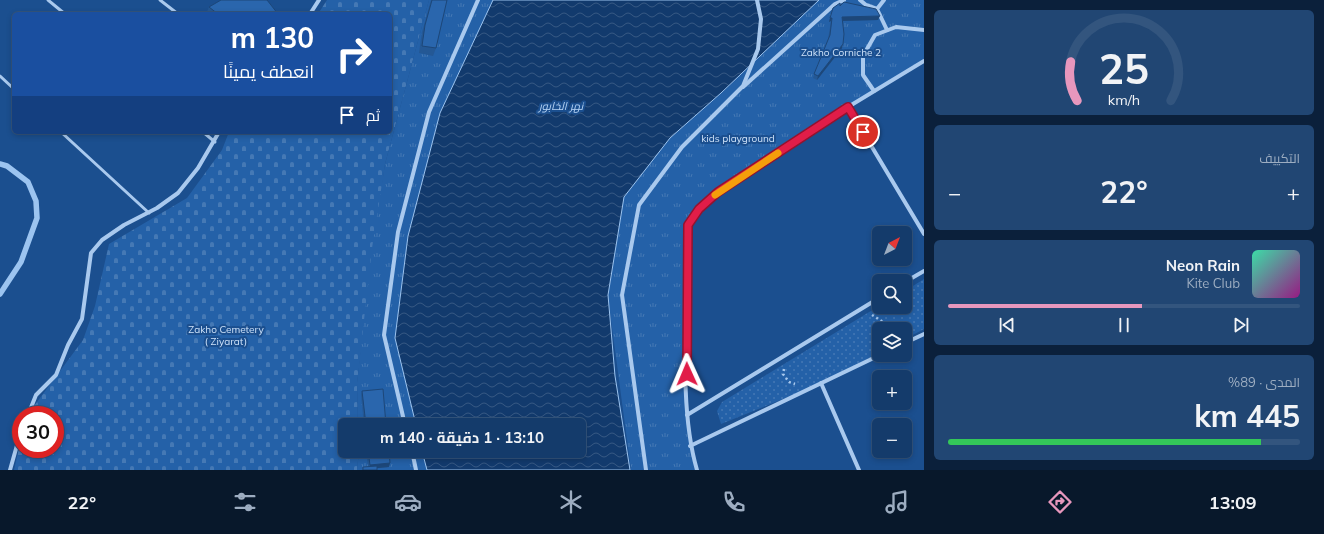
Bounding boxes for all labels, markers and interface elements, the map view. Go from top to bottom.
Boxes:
text: 130 m [231,20,314,55]
icon: right [328,28,380,80]
text: 25 [1099,41,1149,93]
park label: Zakho Corniche 2 [801,46,881,59]
text: انعطف يمينًا [223,60,314,83]
text: km/h [1108,90,1140,108]
water label: نهر الخابور [537,99,584,113]
icon: arrive [336,104,358,126]
text: ثم [366,106,380,125]
pin [846,115,880,149]
icon: arrive [852,121,874,143]
park label: kids playground [701,132,775,145]
text: التكييف [1259,150,1300,166]
text: 22° [1100,173,1148,211]
text: − [948,179,961,207]
text: + [1287,179,1300,207]
north arrow [872,226,912,266]
map controls [872,226,912,458]
text: Neon Rain [1166,256,1240,275]
button: search [872,274,912,314]
text: Kite Club [1186,275,1240,291]
icon: previous [996,314,1018,336]
icon: pause [1113,314,1135,336]
icon: next [1230,314,1252,336]
button: layers [872,322,912,362]
park label: Zakho Cemetery ( Ziyarat) [188,323,264,348]
position arrow [666,353,708,395]
button: + [872,370,912,410]
text: المدى · 89% [1228,374,1300,390]
text: 445 km [1194,397,1300,435]
speed limit sign: 30 [12,406,64,458]
button: − [872,418,912,458]
text: 13:10 · 1 دقيقة · 140 m [380,428,544,447]
icon: filters [231,488,259,516]
icon: car [394,488,422,516]
icon: climate [557,488,585,516]
icon: phone [720,488,748,516]
icon: music [883,488,911,516]
icon: directions [1046,488,1074,516]
text: 22° [68,491,96,514]
text: 13:09 [1209,491,1257,514]

